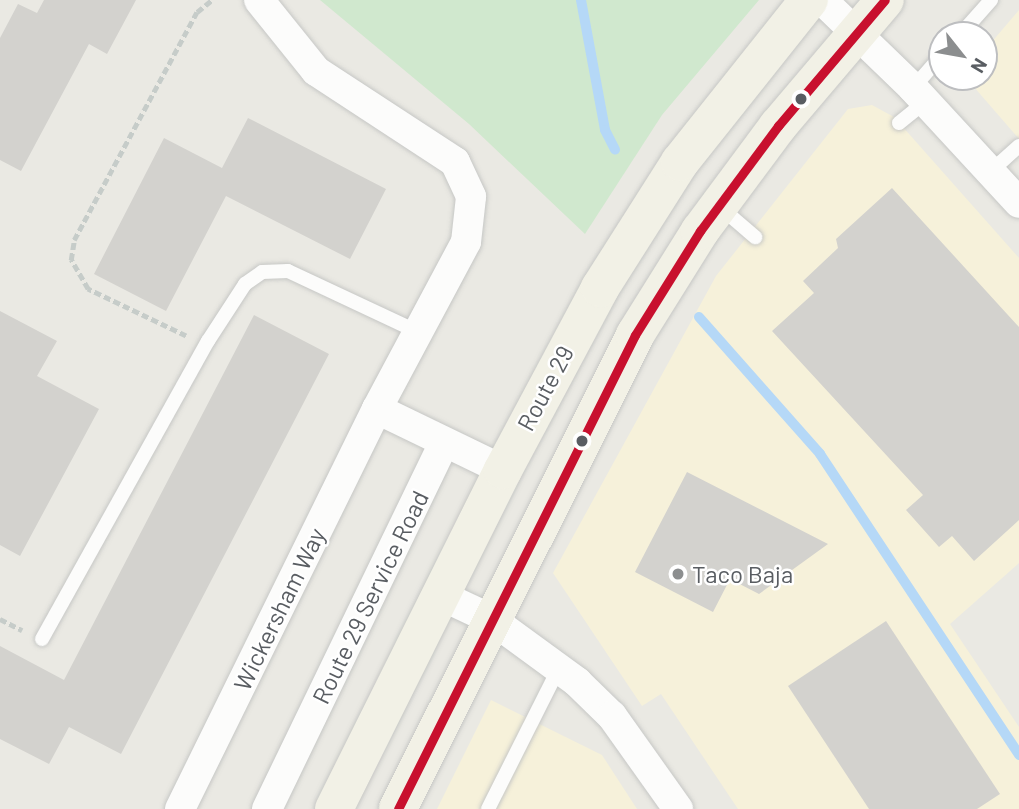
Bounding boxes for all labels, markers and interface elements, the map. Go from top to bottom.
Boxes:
north arrow [928,21,998,91]
text: N [967,55,993,77]
unlabelled marker [794,92,808,106]
street label: Route 29 [511,341,579,435]
unlabelled marker [575,434,589,448]
street label: Route 29 Service Road [306,486,434,708]
street label: Wickersham Way [227,523,331,695]
place label: Taco Baja [692,560,793,588]
marker: Taco Baja [670,566,686,582]

